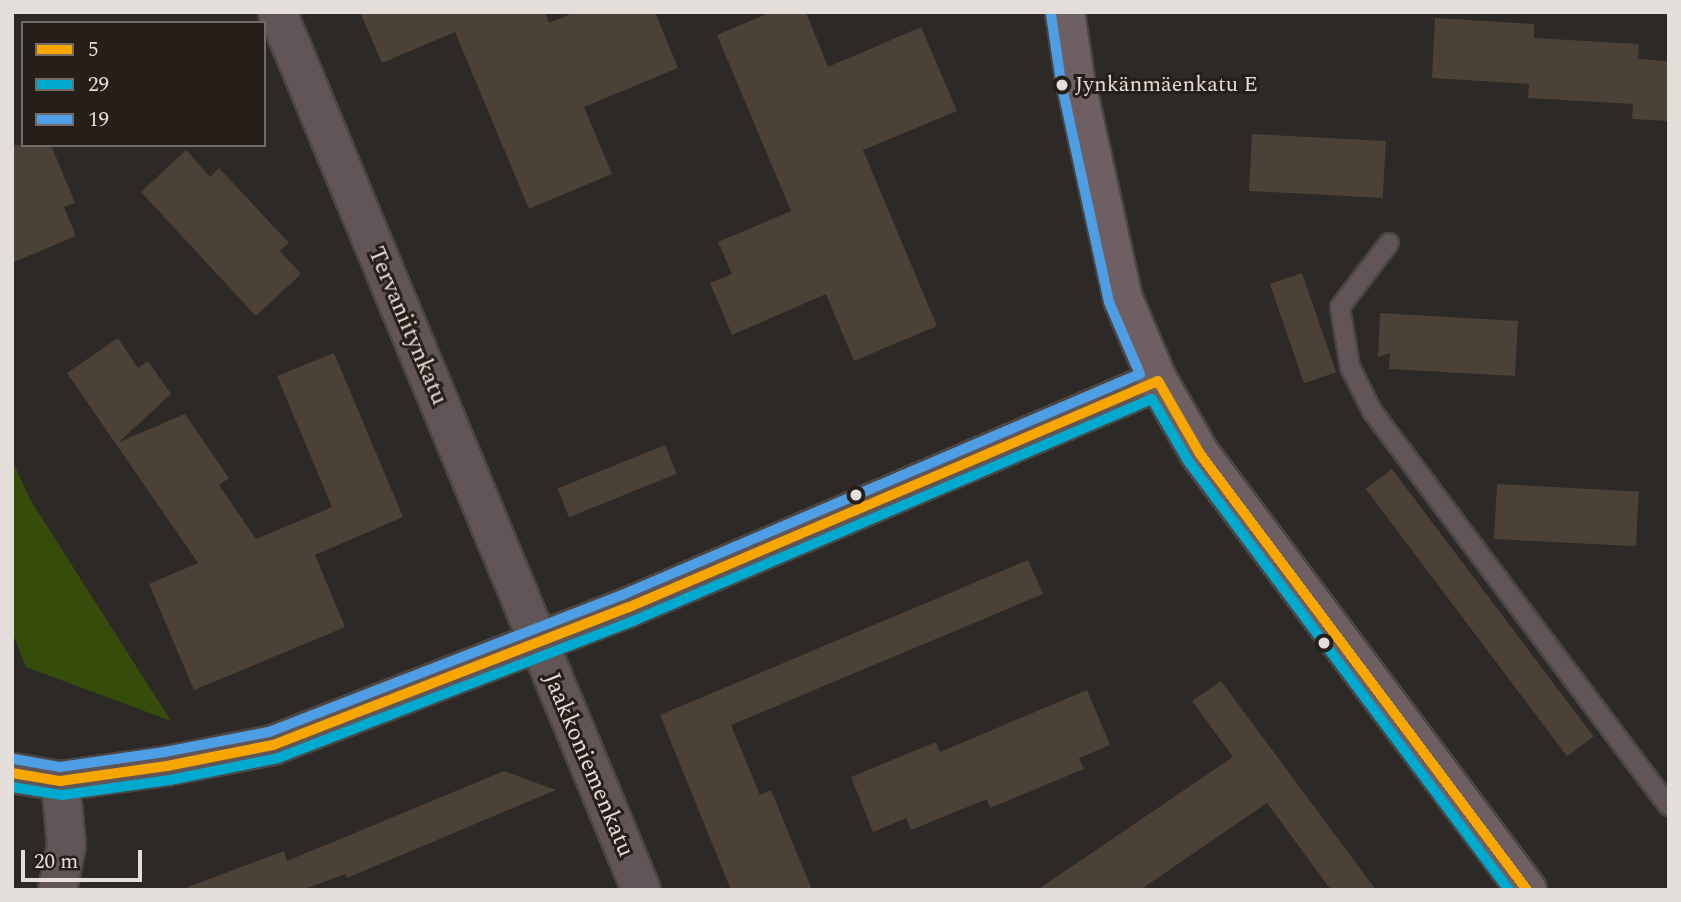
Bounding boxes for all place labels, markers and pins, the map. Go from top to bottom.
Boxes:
place label: Jynkänmäenkatu E [1075,72,1258,98]
marker: Jynkänmäenkatu E [1055,78,1069,92]
unlabelled marker [849,488,863,502]
unlabelled marker [1317,636,1331,650]

